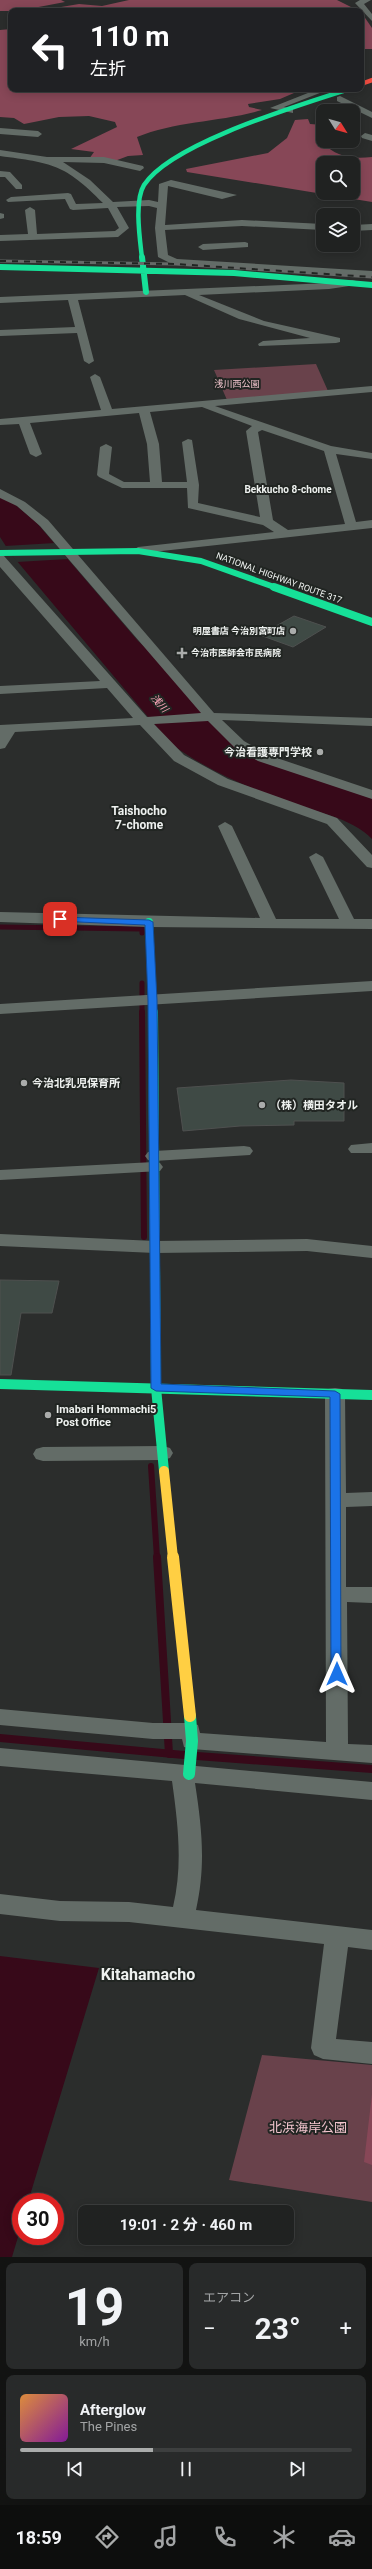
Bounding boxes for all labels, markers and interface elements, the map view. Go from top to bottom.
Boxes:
text: 110 m [90,20,169,53]
icon: left [24,24,76,76]
text: 左折 [90,58,126,79]
north arrow [316,104,360,148]
map controls [316,104,360,252]
button: search [316,156,360,200]
button: layers [316,208,360,252]
park label: 浅川西公園 [214,379,260,389]
district label: Bekkucho 8-chome [244,484,332,495]
street label: NATIONAL HIGHWAY ROUTE 317 [215,551,343,605]
place label: 明屋書店 今治別宮町店 [193,626,285,636]
marker: 明屋書店 今治別宮町店 [288,626,298,636]
marker: 今治市医師会市民病院 [176,647,188,659]
place label: 今治市医師会市民病院 [191,648,281,658]
water label: 浅川 [149,692,171,715]
place label: 今治看護専門学校 [224,746,312,759]
marker: 今治看護専門学校 [315,747,325,757]
district label: Taishocho 7-chome [111,804,167,832]
pin [43,902,77,936]
icon: arrive [49,908,71,930]
place label: 今治北乳児保育所 [32,1077,120,1090]
marker: 今治北乳児保育所 [19,1078,29,1088]
place label: （株）横田タオル [270,1099,358,1112]
marker: （株）横田タオル [257,1100,267,1110]
place label: Imabari Hommachi5 Post Office [56,1403,156,1429]
marker: Imabari Hommachi5 Post Office [43,1410,53,1420]
position arrow [316,1653,358,1695]
district label: Kitahamacho [101,1965,195,1984]
park label: 北浜海岸公園 [269,2120,347,2135]
speed limit sign: 30 [12,2193,64,2245]
text: 19:01 · 2 分 · 460 m [120,2216,252,2234]
text: 19 [65,2277,124,2338]
text: エアコン [203,2290,255,2305]
text: 23° [254,2311,301,2346]
text: − [203,2316,216,2341]
text: + [340,2316,352,2341]
text: km/h [79,2334,110,2349]
text: Afterglow [80,2401,146,2419]
text: The Pines [80,2419,137,2434]
icon: previous [64,2458,86,2480]
icon: pause [175,2458,197,2480]
icon: next [286,2458,308,2480]
icon: directions [93,2523,121,2551]
icon: music [152,2523,180,2551]
icon: phone [211,2523,239,2551]
icon: climate [270,2523,298,2551]
icon: car [328,2523,356,2551]
text: 18:59 [15,2527,62,2548]

